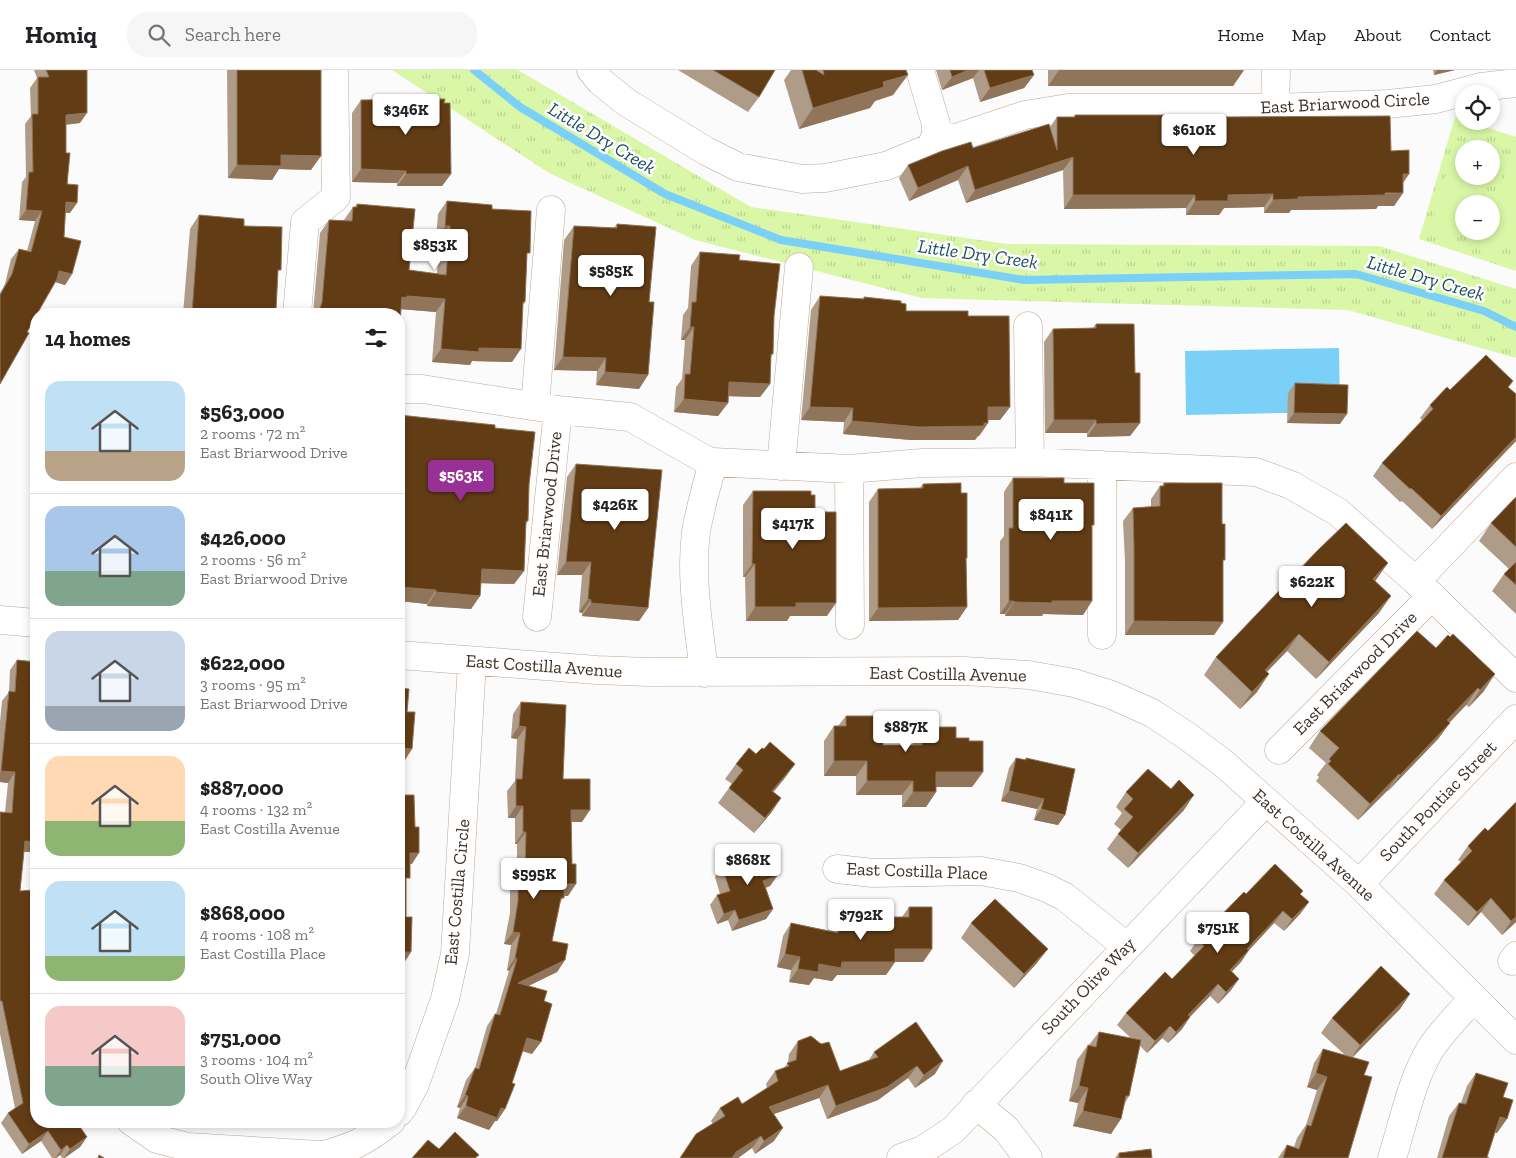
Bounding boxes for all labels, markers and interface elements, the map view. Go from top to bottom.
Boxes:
search box [127,12,477,57]
text: Homiq [25,20,97,49]
icon: search [145,21,173,49]
text: Search here [185,23,281,46]
text: Home [1217,24,1264,46]
text: Map [1292,24,1326,46]
text: About [1354,24,1401,46]
text: Contact [1429,24,1491,46]
map controls [1455,85,1500,240]
button: locate [1455,85,1500,130]
street label: East Briarwood Circle [1260,88,1430,118]
pin: $346K [371,93,441,136]
water label: Little Dry Creek [544,97,660,179]
text: $346K [384,100,428,119]
pin: $610K [1159,114,1229,156]
text: $610K [1173,120,1215,139]
button: + [1455,140,1500,185]
button: − [1455,195,1500,240]
pin: $853K [400,228,470,271]
water label: Little Dry Creek [917,234,1039,274]
text: $853K [413,235,457,254]
water label: Little Dry Creek [1365,250,1487,306]
pin: $585K [576,254,646,297]
text: $585K [589,261,633,280]
icon: filters [362,324,390,352]
text: 14 homes [45,326,131,351]
text: $563,000 [200,399,285,424]
icon: home [85,401,145,461]
text: 2 rooms · 72 m² [200,424,305,443]
street label: East Briarwood Drive [527,430,567,598]
text: East Briarwood Drive [200,443,348,462]
pin: $563K [426,460,496,502]
text: $563K [439,466,483,485]
pin: $426K [580,488,650,531]
text: $426K [593,495,637,514]
pin: $841K [1016,498,1086,541]
text: $841K [1030,505,1072,524]
pin: $417K [758,508,828,550]
text: $417K [772,514,814,533]
text: $426,000 [200,525,286,550]
icon: home [85,526,145,586]
text: 2 rooms · 56 m² [200,550,306,569]
pin: $622K [1277,566,1347,608]
text: East Briarwood Drive [200,569,348,588]
text: $622K [1290,572,1334,591]
street label: East Briarwood Drive [1289,607,1421,739]
text: $622,000 [200,650,285,675]
street label: East Costilla Avenue [465,650,623,682]
icon: home [85,651,145,711]
street label: East Costilla Avenue [869,662,1027,686]
text: 3 rooms · 95 m² [200,675,306,694]
text: East Briarwood Drive [200,694,348,713]
pin: $887K [871,710,941,753]
text: $887K [884,717,928,736]
street label: South Pontiac Street [1375,736,1501,866]
text: $887,000 [200,775,284,800]
icon: home [85,776,145,836]
street label: East Costilla Avenue [1248,784,1380,906]
text: 4 rooms · 132 m² [200,800,312,819]
street label: East Costilla Circle [440,818,474,966]
text: East Costilla Avenue [200,819,340,838]
pin: $868K [713,844,783,886]
text: $868K [726,850,770,869]
pin: $595K [499,858,569,900]
street label: East Costilla Place [846,858,988,884]
text: $595K [512,864,556,883]
pin: $792K [826,898,896,941]
text: $868,000 [200,900,285,925]
icon: home [85,901,145,961]
text: $792K [839,905,883,924]
pin: $751K [1183,912,1253,954]
text: $751K [1197,918,1239,937]
text: 4 rooms · 108 m² [200,925,314,944]
street label: South Olive Way [1036,932,1140,1039]
text: East Costilla Place [200,944,326,963]
text: $751,000 [200,1025,281,1050]
icon: home [85,1026,145,1086]
text: 3 rooms · 104 m² [200,1050,313,1069]
text: South Olive Way [200,1069,312,1088]

